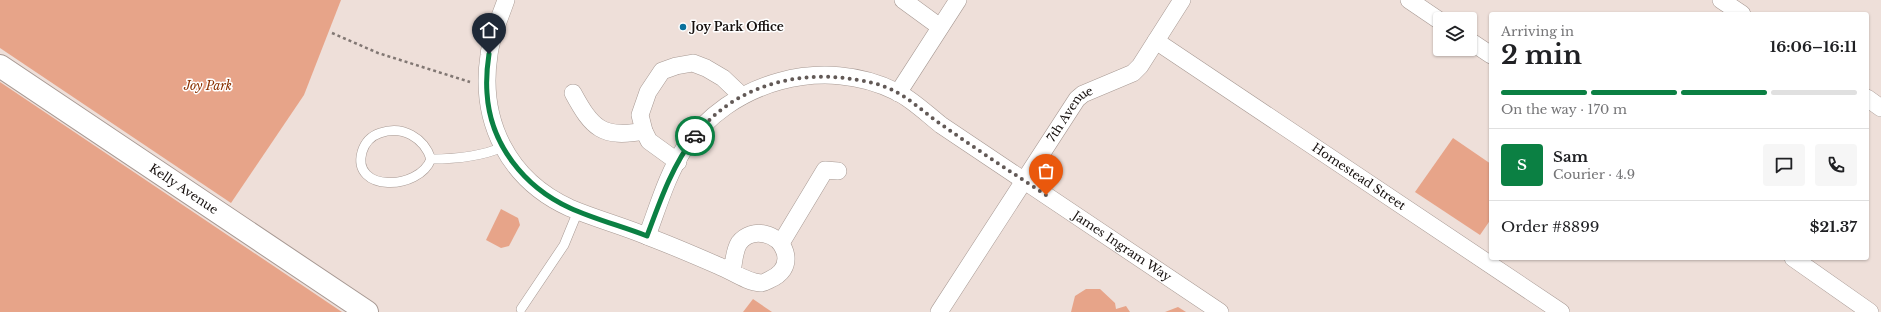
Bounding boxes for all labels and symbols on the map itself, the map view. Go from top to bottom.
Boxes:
pin [472,13,506,54]
place label: Joy Park Office [688,19,784,34]
marker: Joy Park Office [678,22,688,32]
park label: Joy Park [183,78,232,93]
street label: 7th Avenue [1043,83,1095,144]
courier [675,116,715,156]
street label: Homestead Street [1309,140,1409,213]
pin [1029,154,1063,195]
street label: Kelly Avenue [147,160,221,217]
street label: James Ingram Way [1068,206,1175,284]

